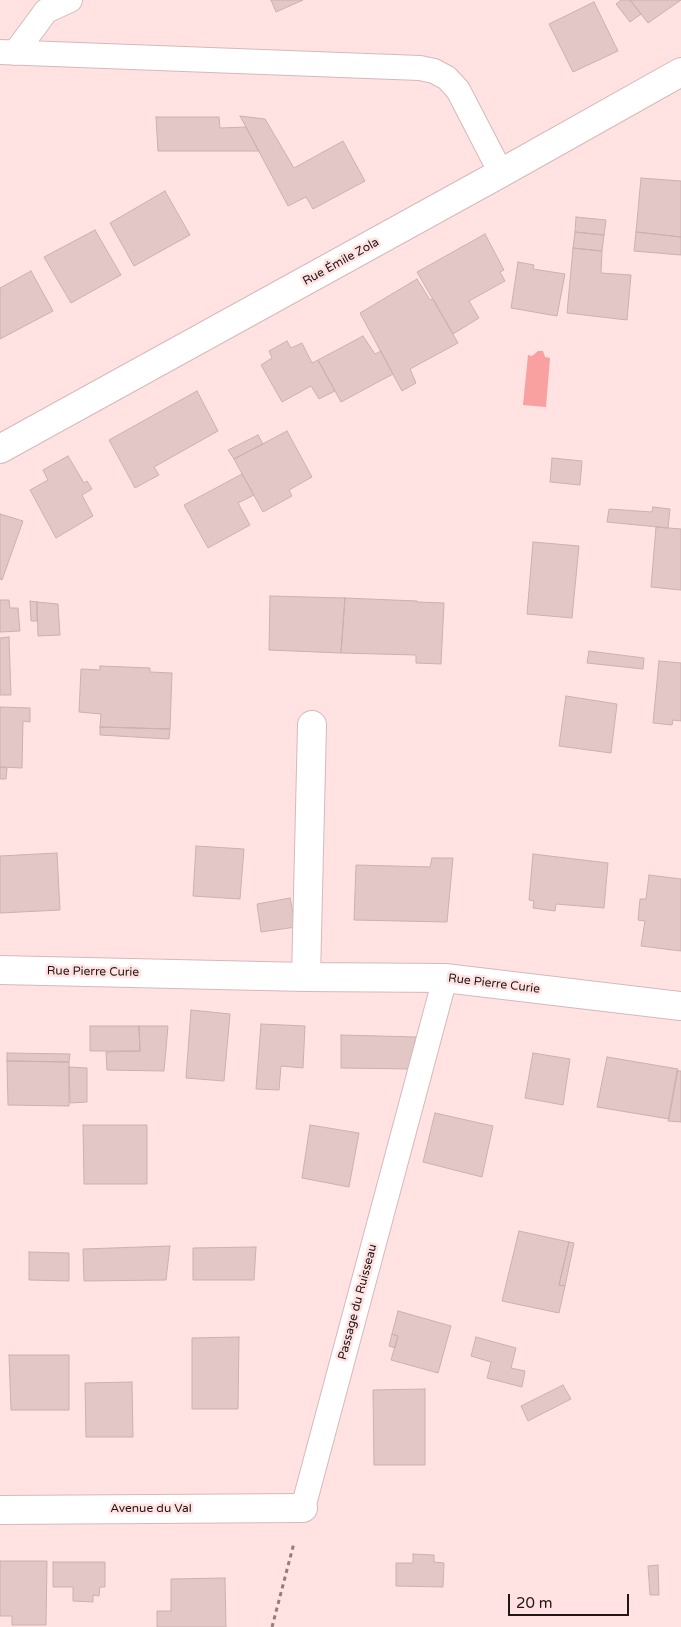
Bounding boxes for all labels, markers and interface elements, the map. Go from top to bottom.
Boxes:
street label: Rue Émile Zola [300,235,382,289]
street label: Rue Pierre Curie [47,964,139,980]
street label: Rue Pierre Curie [447,971,541,997]
street label: Passage du Ruisseau [336,1242,380,1362]
street label: Avenue du Val [110,1502,192,1516]
scale bar [511,1584,632,1616]
text: 20 m [516,1594,553,1612]

